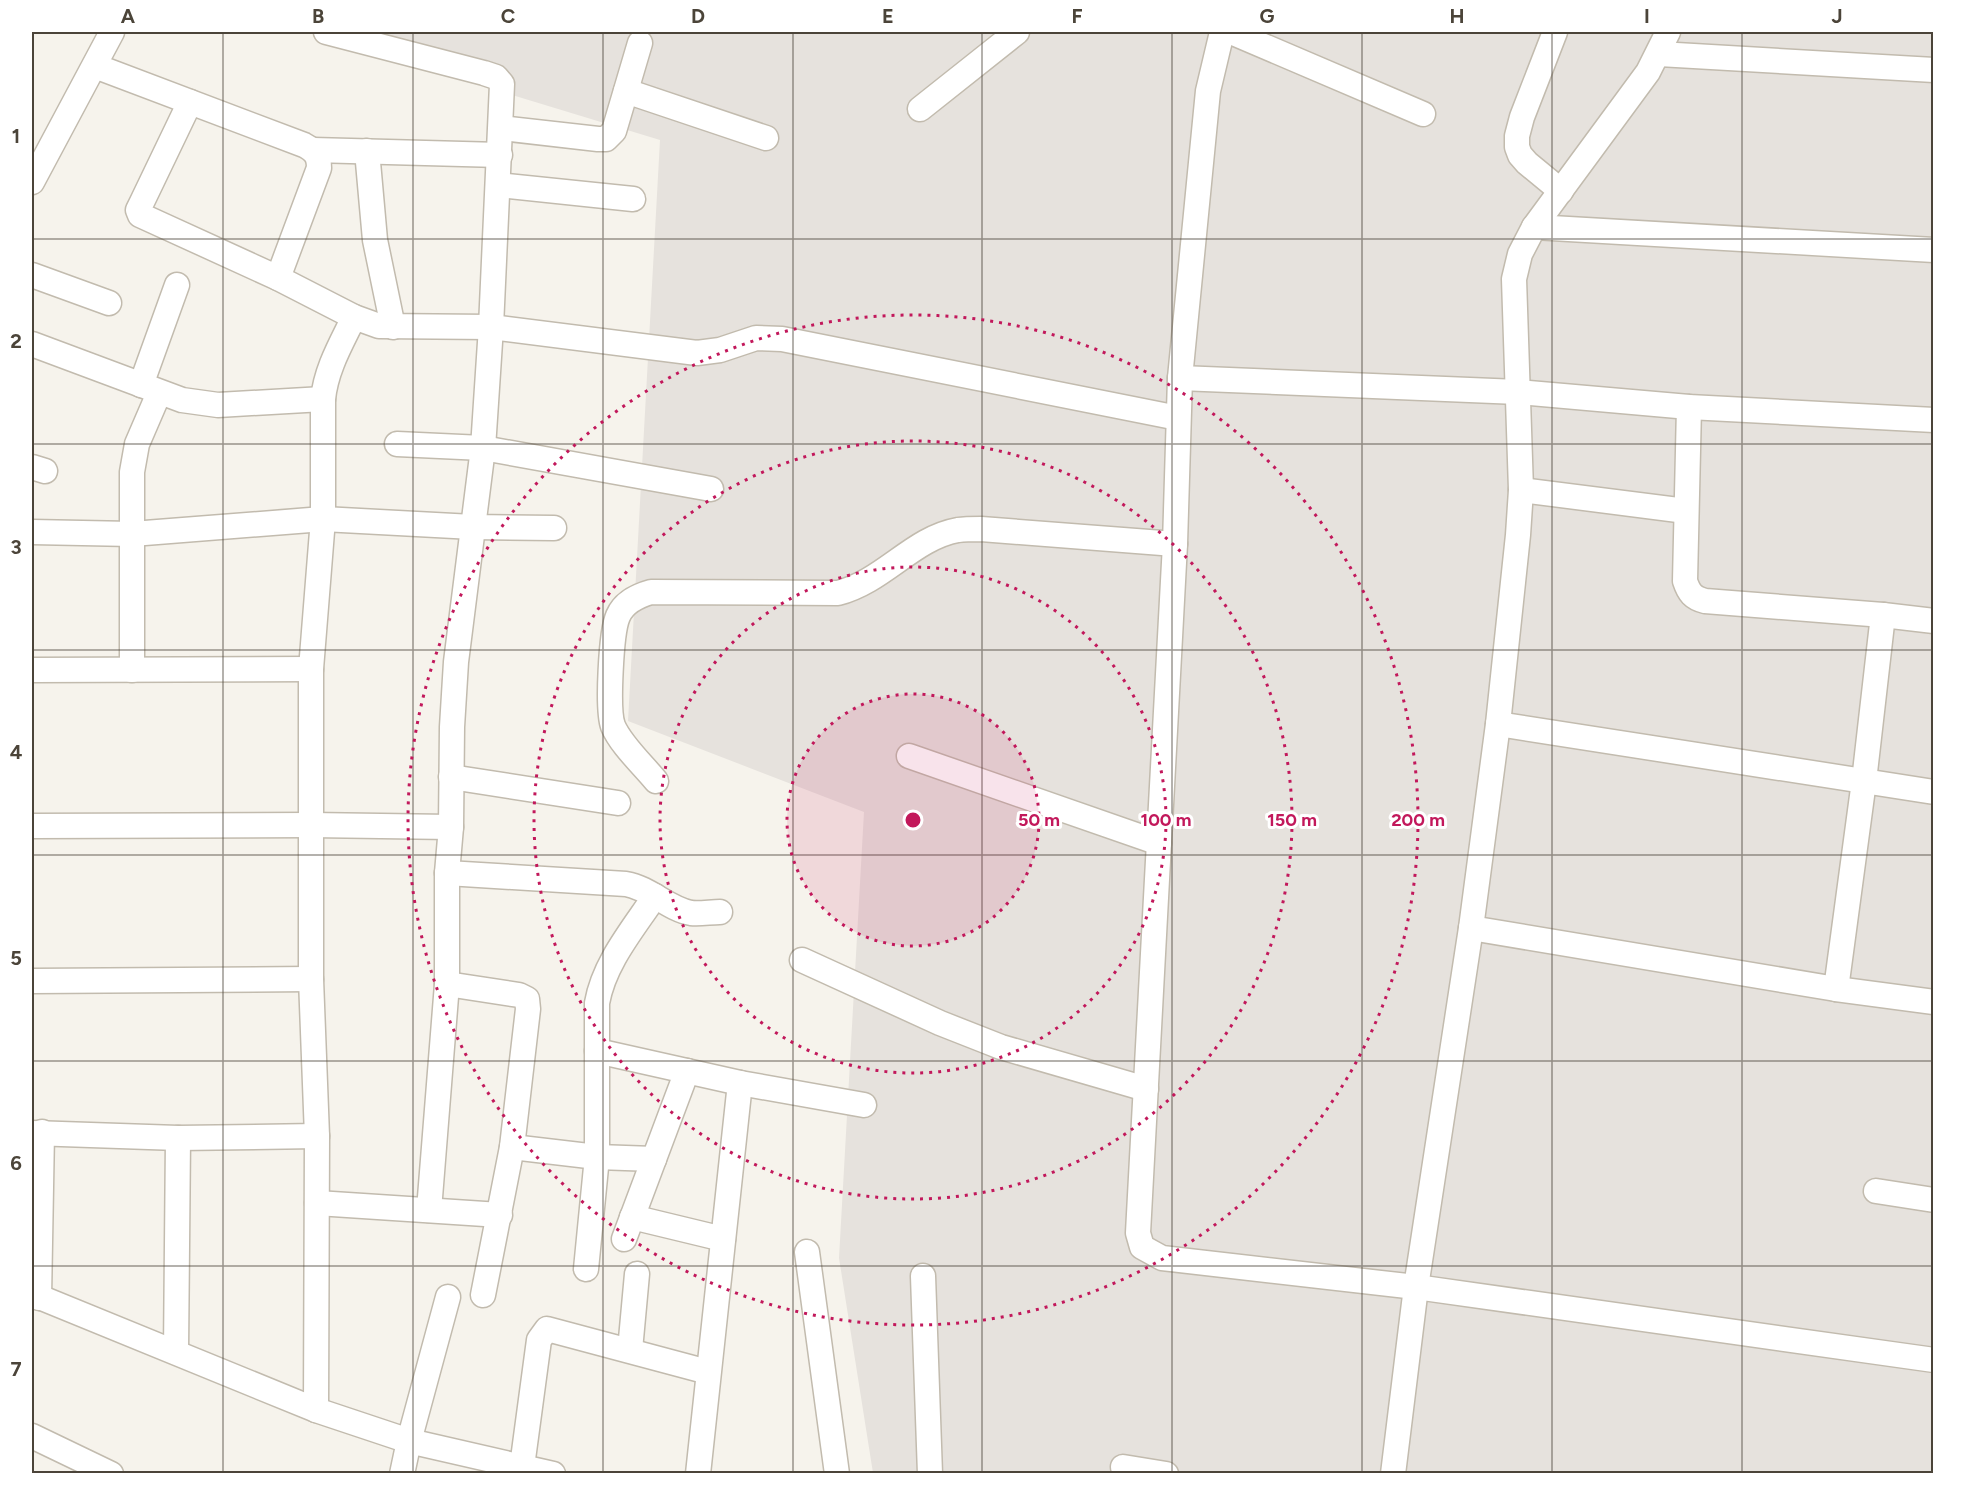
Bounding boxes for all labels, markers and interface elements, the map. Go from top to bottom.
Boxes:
text: A [121,4,136,28]
text: B [312,4,324,28]
text: C [501,4,515,28]
text: D [691,4,705,28]
text: E [882,4,894,28]
text: F [1071,4,1083,28]
text: G [1260,4,1275,28]
text: H [1450,4,1465,28]
text: I [1644,4,1650,28]
text: J [1831,4,1843,28]
text: 1 [12,124,20,148]
text: 2 [10,329,22,353]
text: 3 [10,535,22,559]
text: 4 [10,740,23,764]
text: 50 m [1018,809,1060,831]
text: 100 m [1141,809,1191,831]
text: 150 m [1267,809,1317,831]
text: 200 m [1391,809,1445,831]
centre of rings [903,810,923,830]
text: 5 [10,946,22,970]
text: 6 [10,1151,22,1175]
text: 7 [10,1357,22,1381]

